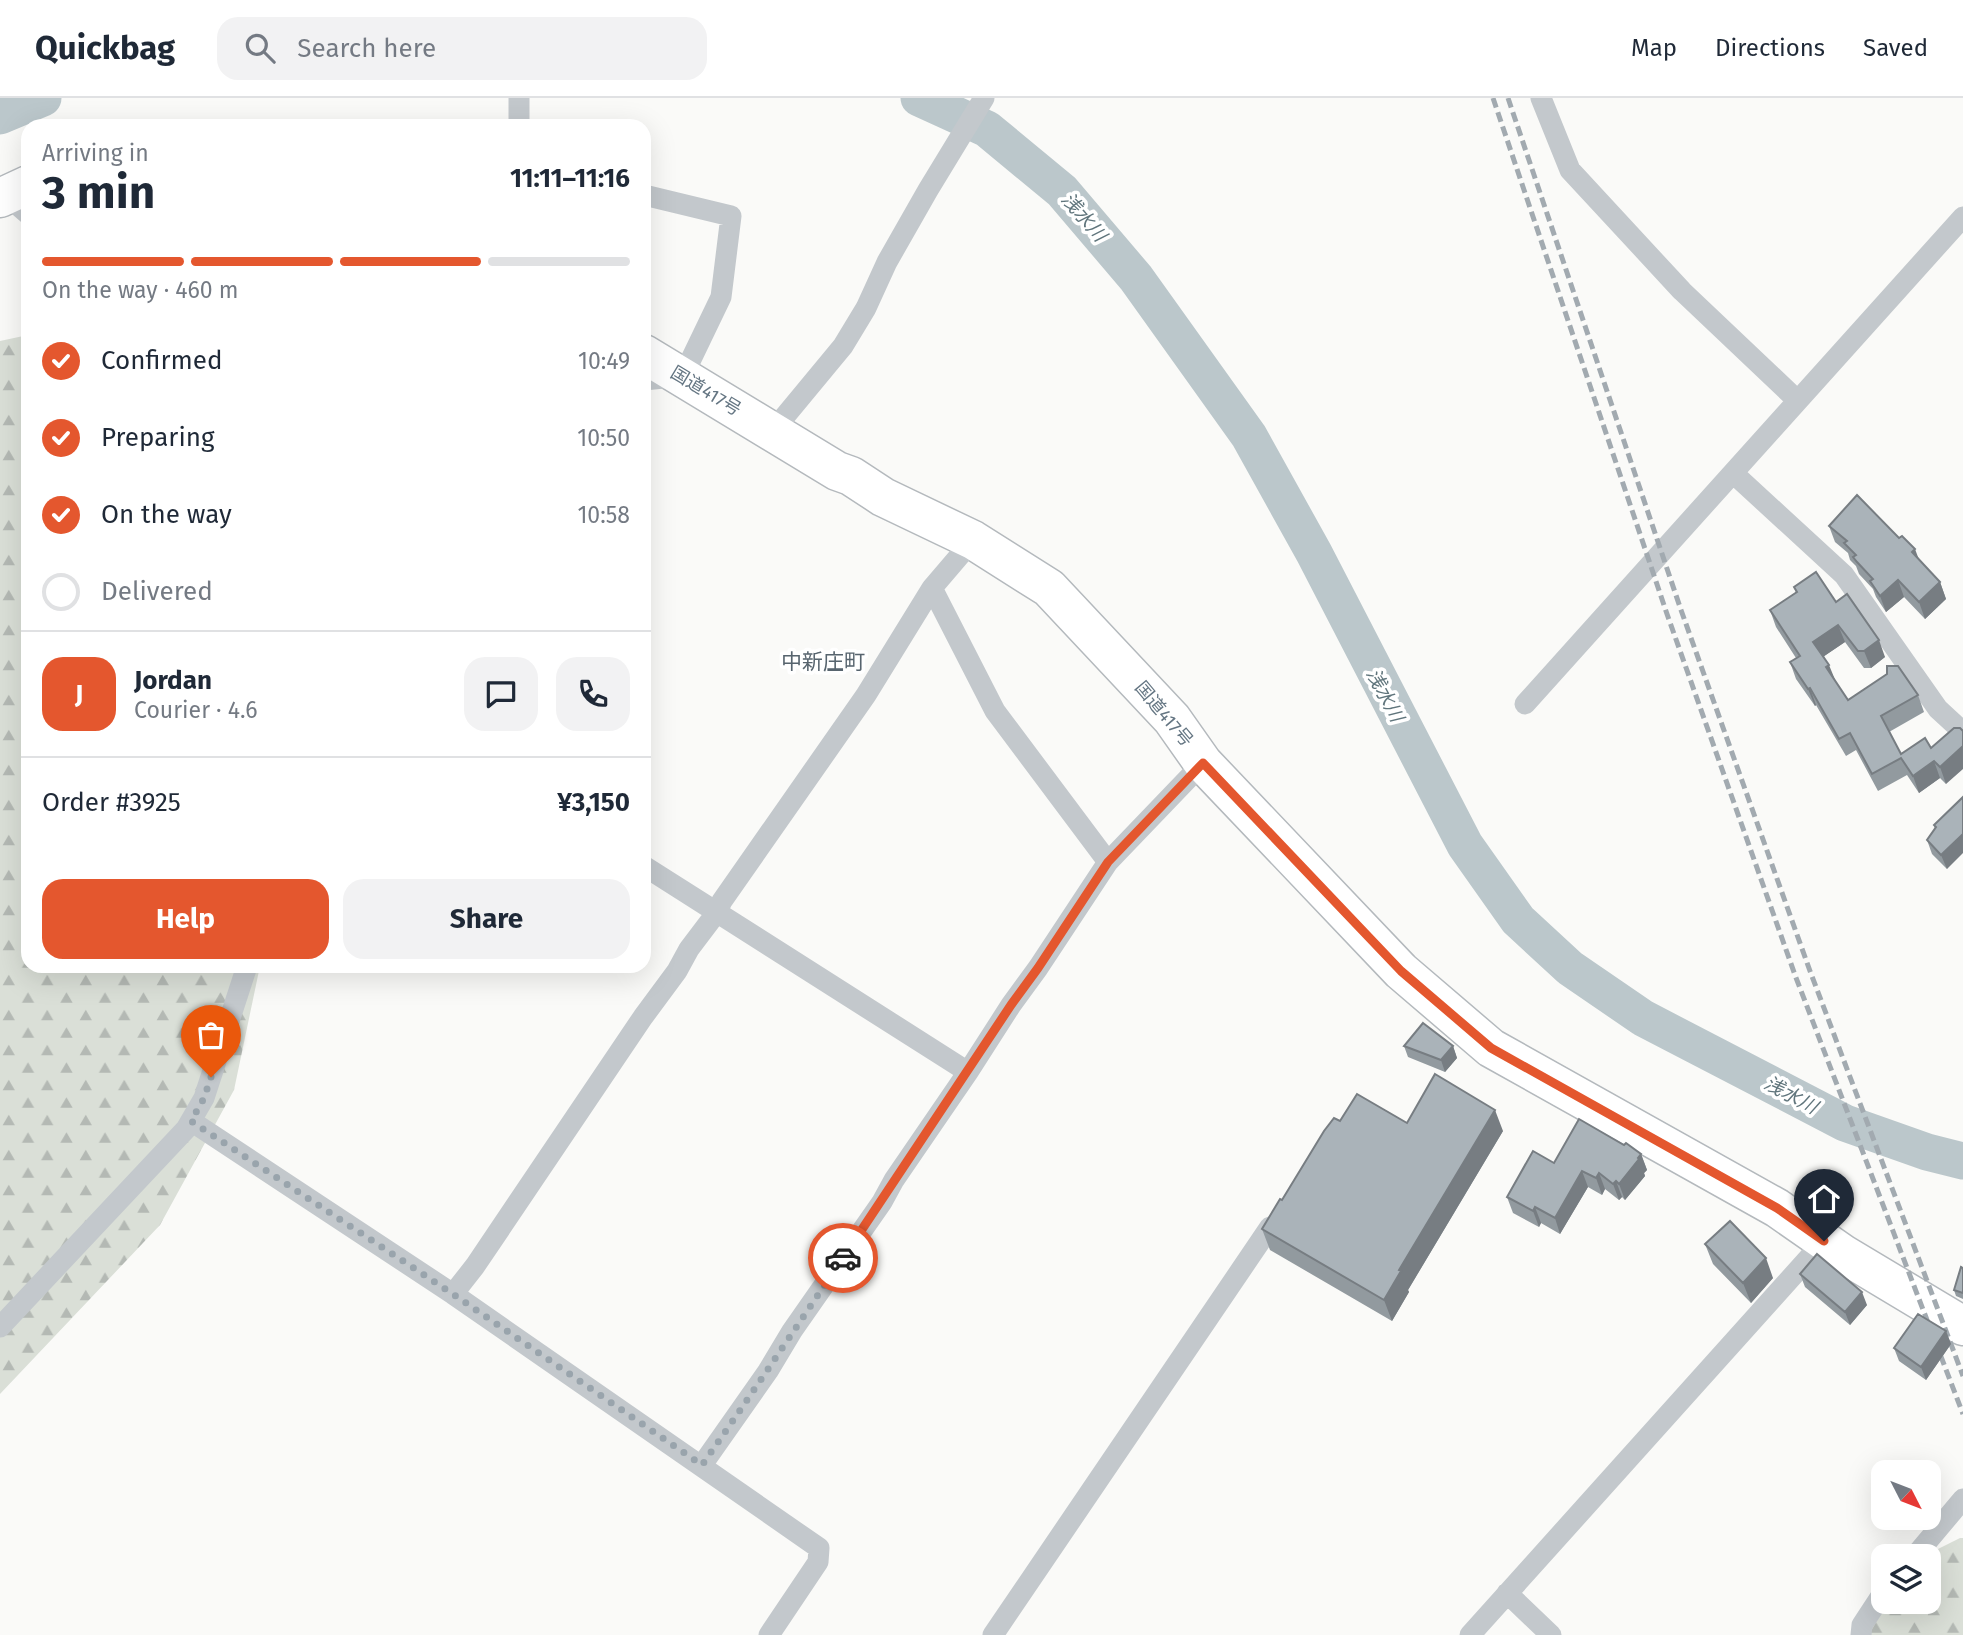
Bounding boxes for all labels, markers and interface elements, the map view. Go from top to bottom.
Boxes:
search box [217,17,707,80]
text: Quickbag [35,28,175,68]
icon: search [241,29,279,67]
text: Search here [297,33,436,64]
text: Map [1631,34,1677,62]
text: Directions [1715,34,1825,62]
text: Saved [1863,34,1928,62]
text: Arriving in [42,139,149,167]
text: 11:11–11:16 [510,163,630,194]
text: 3 min [42,165,155,220]
water label: 浅水川 [1057,188,1113,248]
text: On the way · 460 m [42,276,238,304]
icon: check [42,342,80,380]
text: Confirmed [101,345,222,376]
text: 10:49 [578,347,630,375]
street label: 国道417号 [667,361,745,421]
icon: check [42,419,80,457]
text: Preparing [101,422,214,453]
text: 10:50 [577,424,630,452]
icon: check [42,496,80,534]
text: On the way [101,499,232,530]
text: 10:58 [577,501,630,529]
text: Delivered [101,576,213,607]
district label: 中新庄町 [781,649,865,675]
button: chat [464,657,538,731]
button: phone [556,657,630,731]
water label: 浅水川 [1361,664,1409,727]
text: Jordan [134,665,212,696]
street label: 国道417号 [1130,677,1198,751]
text: J [75,679,83,710]
text: Courier · 4.6 [134,696,258,724]
text: Order #3925 [42,787,181,818]
text: ¥3,150 [557,787,630,818]
button: Help [42,879,329,959]
button: Share [343,879,630,959]
pin [181,1005,241,1077]
icon: bag [192,1016,230,1054]
water label: 浅水川 [1760,1071,1823,1119]
pin [1794,1169,1854,1241]
icon: home [1805,1180,1843,1218]
courier [808,1223,878,1293]
icon: car [824,1239,862,1277]
north arrow [1871,1460,1941,1530]
map controls [1871,1460,1941,1614]
button: layers [1871,1544,1941,1614]

